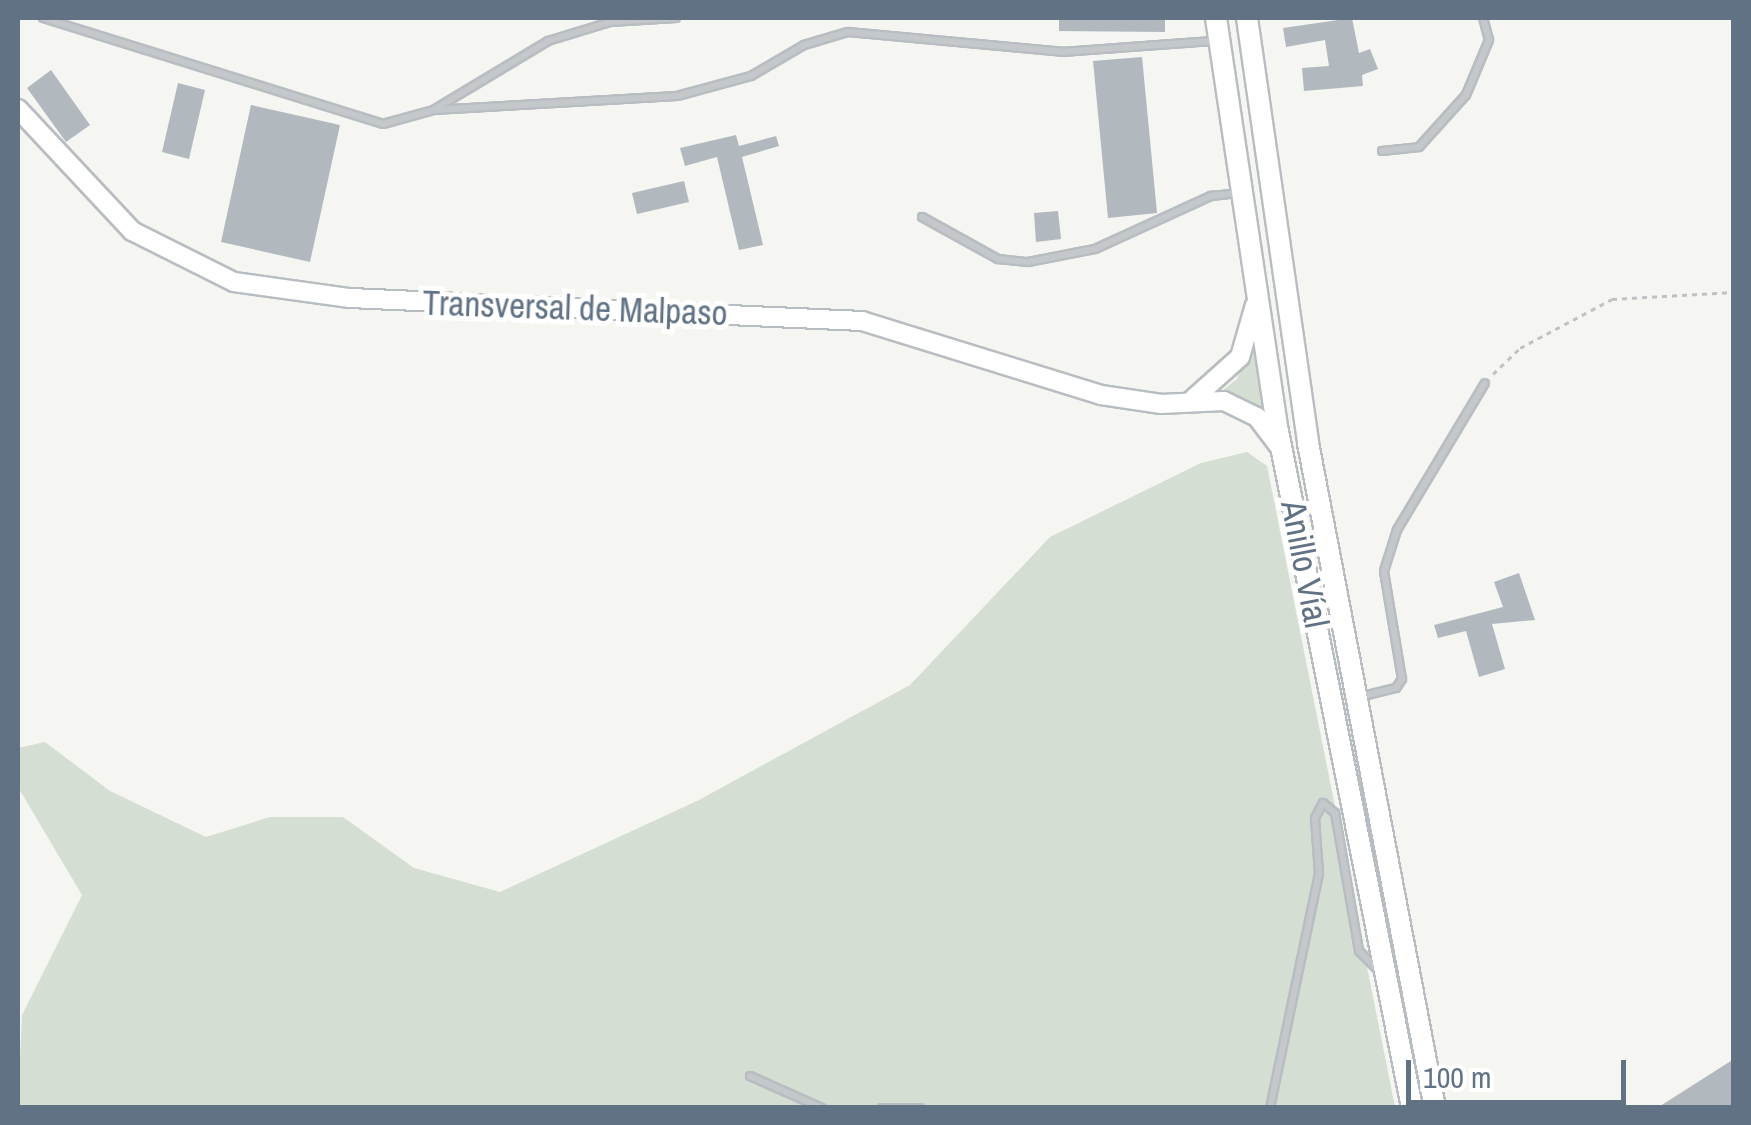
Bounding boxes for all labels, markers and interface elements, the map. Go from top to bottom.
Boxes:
street label: Transversal de Malpaso [422,282,728,334]
street label: Anillo Víal [1272,497,1338,631]
scale bar [1411,1040,1631,1102]
text: 100 m [1423,1057,1491,1097]

